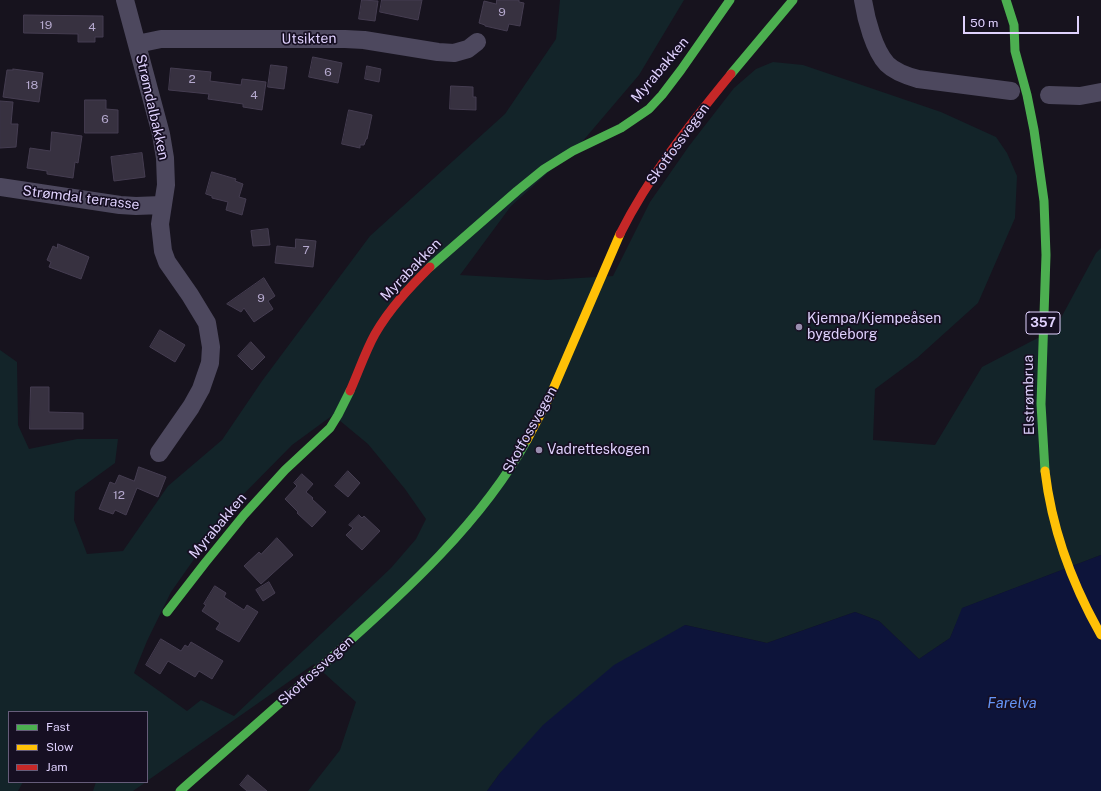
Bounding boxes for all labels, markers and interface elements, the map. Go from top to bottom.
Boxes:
house number: 9 [498,5,506,19]
scale bar [965,8,1081,34]
text: 50 m [970,16,998,30]
house number: 19 [40,18,52,32]
house number: 4 [88,20,96,34]
street label: Utsikten [281,30,337,48]
street label: Myrabakken [628,34,692,106]
street label: Strømdalbakken [132,53,172,161]
house number: 6 [324,65,332,79]
house number: 2 [188,72,196,86]
house number: 18 [26,78,38,92]
house number: 4 [250,88,258,102]
street label: Skotfossvegen [643,100,713,188]
house number: 6 [101,112,109,126]
street label: Strømdal terrasse [22,182,140,214]
street label: Myrabakken [377,235,445,305]
house number: 7 [302,243,310,257]
house number: 9 [257,291,265,305]
place label: Kjempa/Kjempeåsen bygdeborg [807,311,941,344]
road number: 357 [1026,312,1060,334]
marker: Kjempa/Kjempeåsen bygdeborg [794,322,804,332]
street label: Elstrømbrua [1020,355,1038,435]
street label: Skotfossvegen [499,384,561,476]
place label: Vadretteskogen [547,442,650,458]
marker: Vadretteskogen [534,445,544,455]
house number: 12 [113,488,125,502]
street label: Myrabakken [186,490,250,562]
street label: Skotfossvegen [275,633,357,709]
water label: Farelva [987,694,1037,712]
legend [8,711,148,783]
text: Fast [46,720,70,734]
text: Slow [46,740,73,754]
text: Jam [46,760,68,774]

